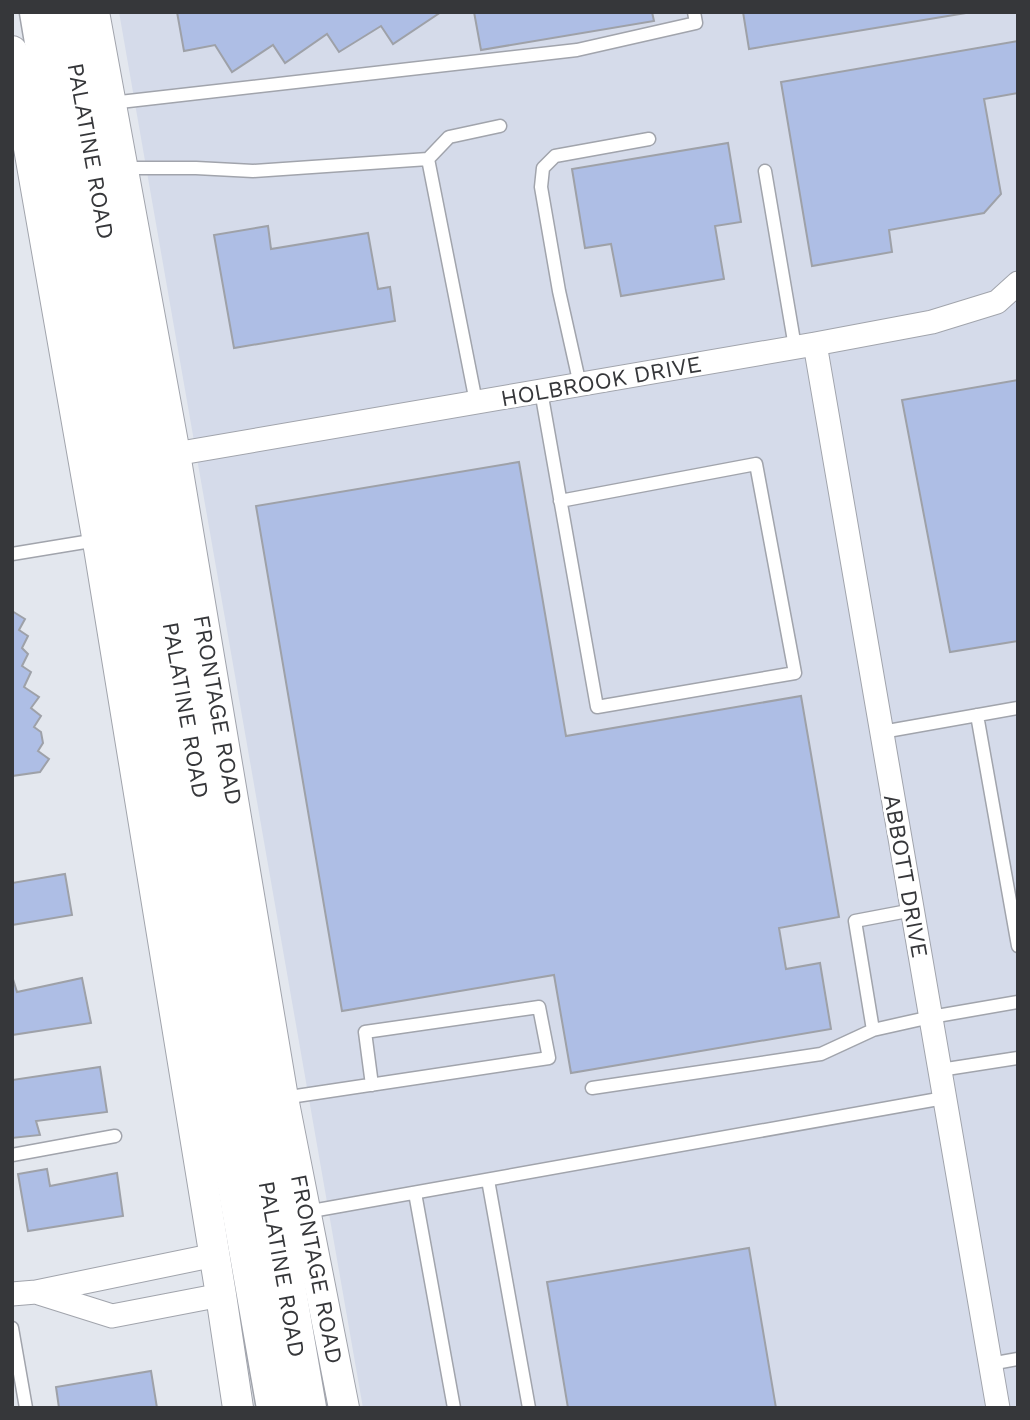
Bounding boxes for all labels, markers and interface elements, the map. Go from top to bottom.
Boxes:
street label: PALATINE ROAD [62,61,119,241]
street label: HOLBROOK DRIVE [499,351,704,412]
street label: FRONTAGE ROAD [187,613,248,807]
street label: PALATINE ROAD [157,620,214,800]
street label: ABBOTT DRIVE [878,792,933,960]
street label: FRONTAGE ROAD [285,1172,348,1366]
street label: PALATINE ROAD [253,1179,310,1359]

